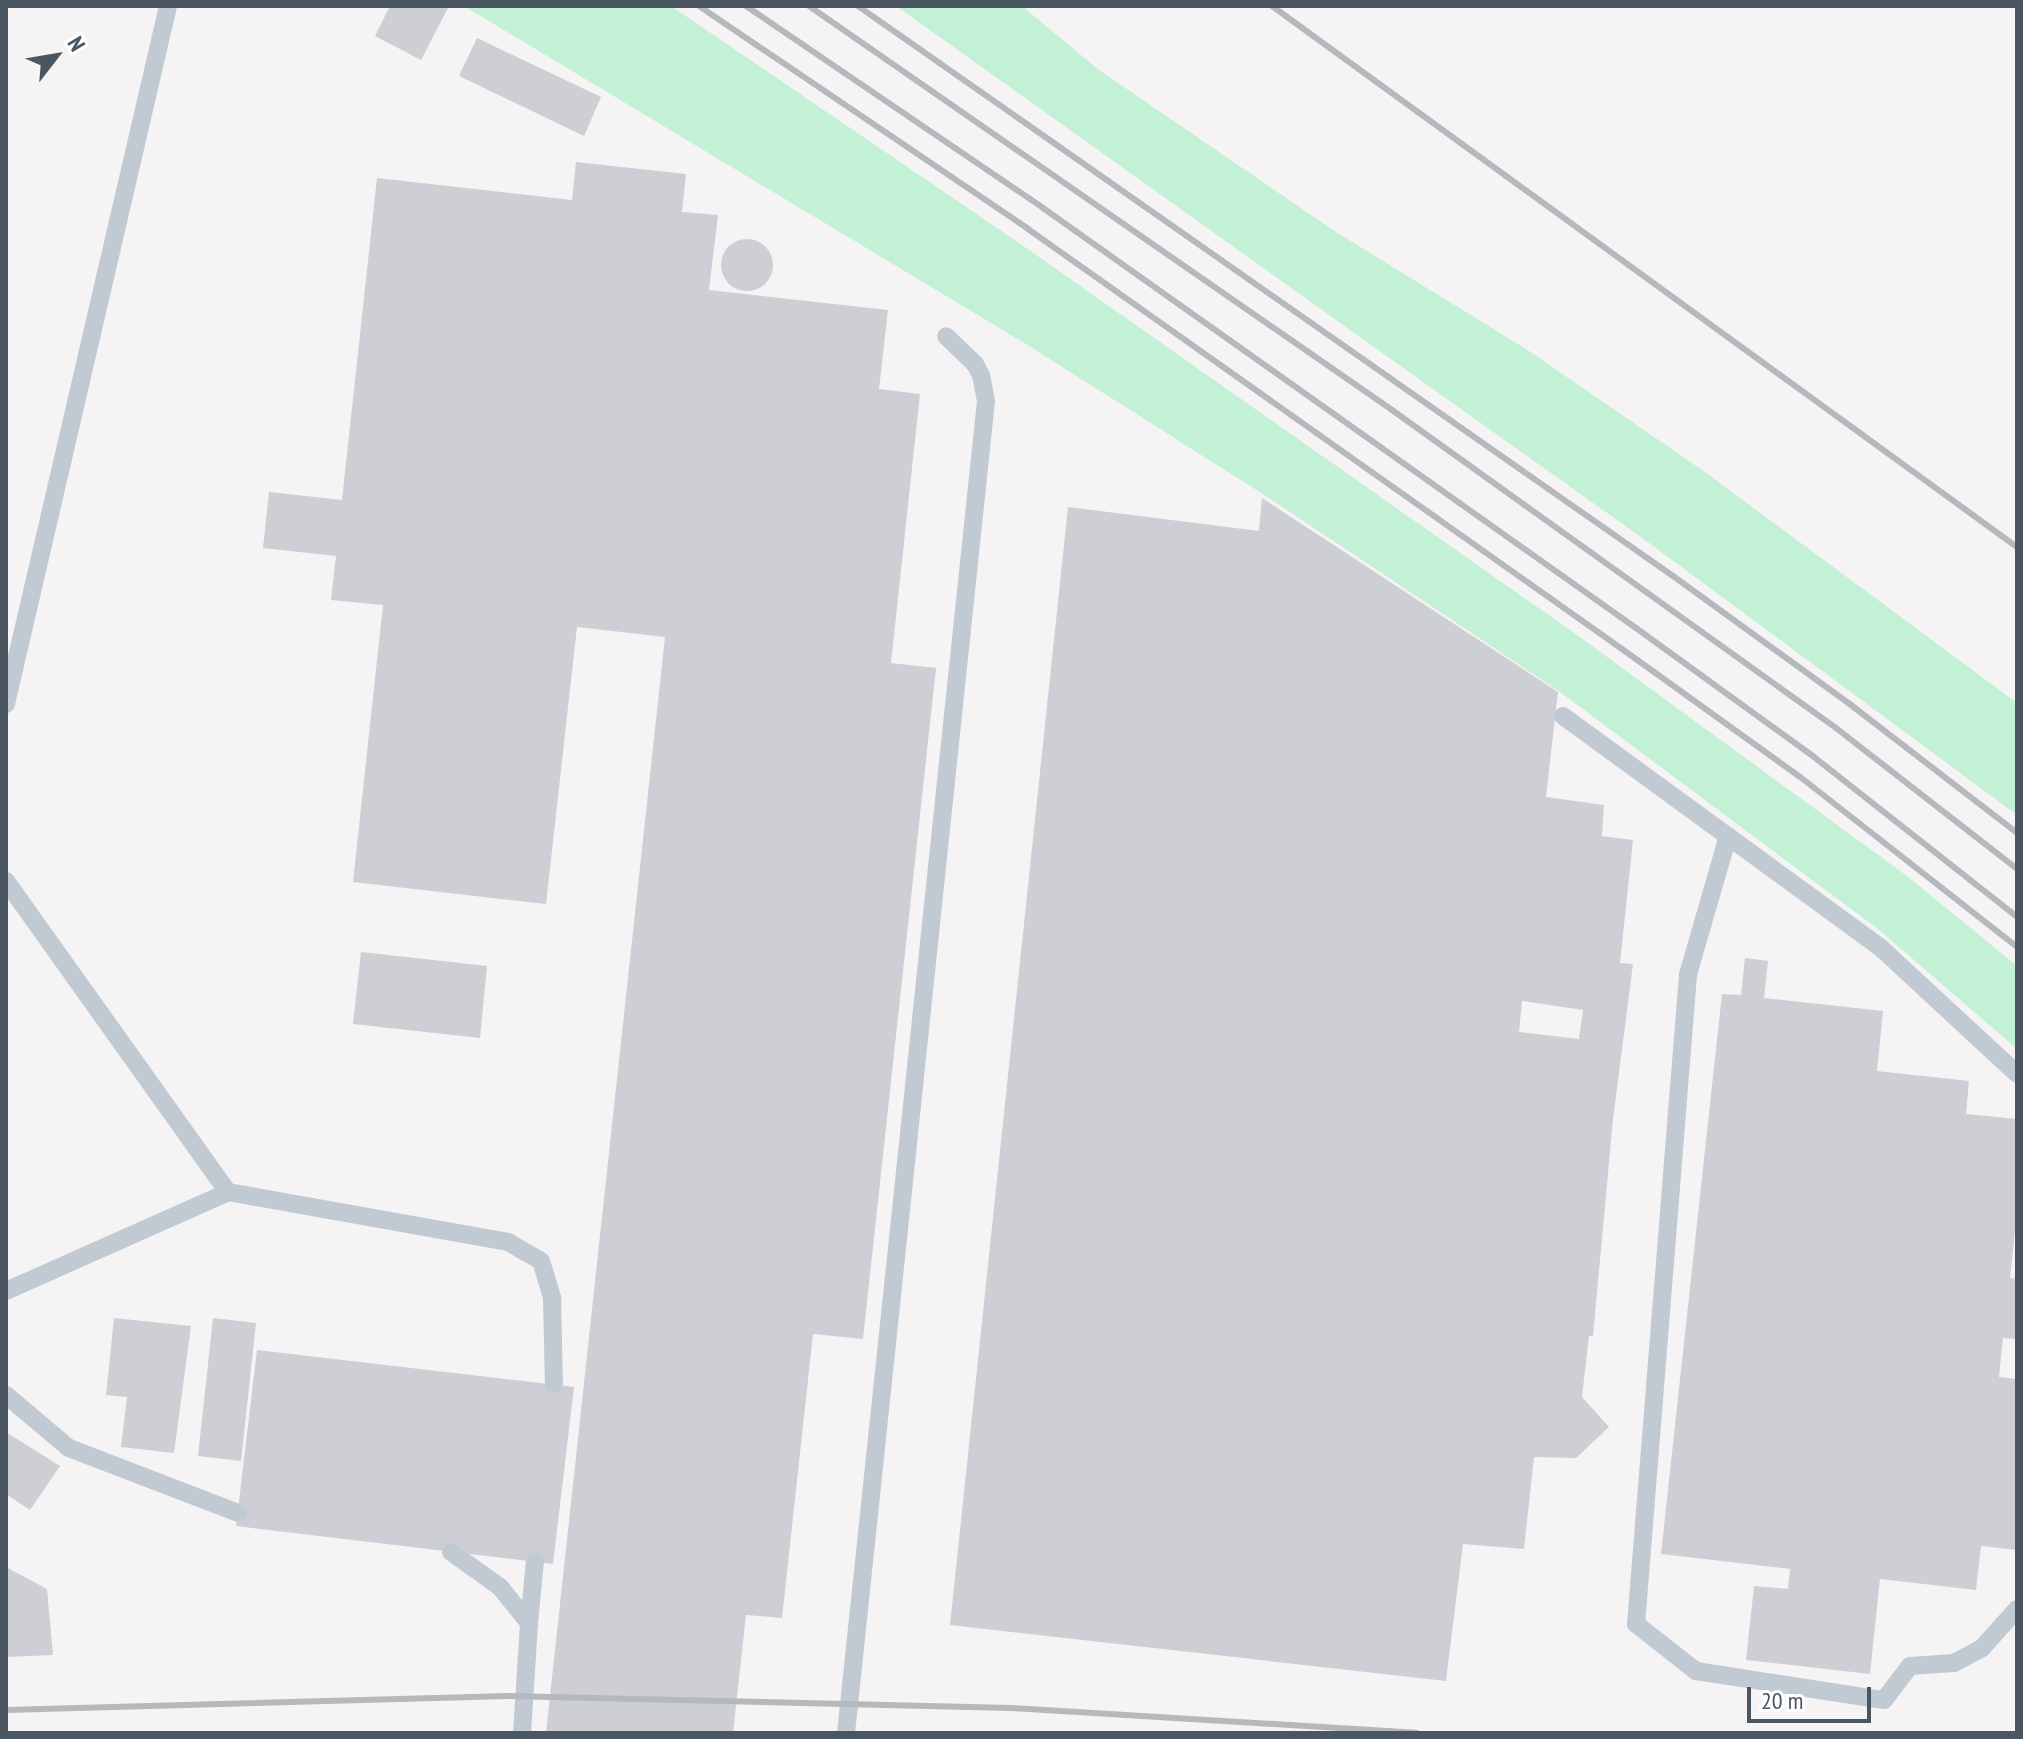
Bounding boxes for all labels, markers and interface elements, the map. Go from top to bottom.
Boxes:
north arrow [16,16,96,96]
text: N [62,31,92,56]
scale bar [1751,1671,1875,1721]
text: 20 m [1761,1685,1803,1716]

